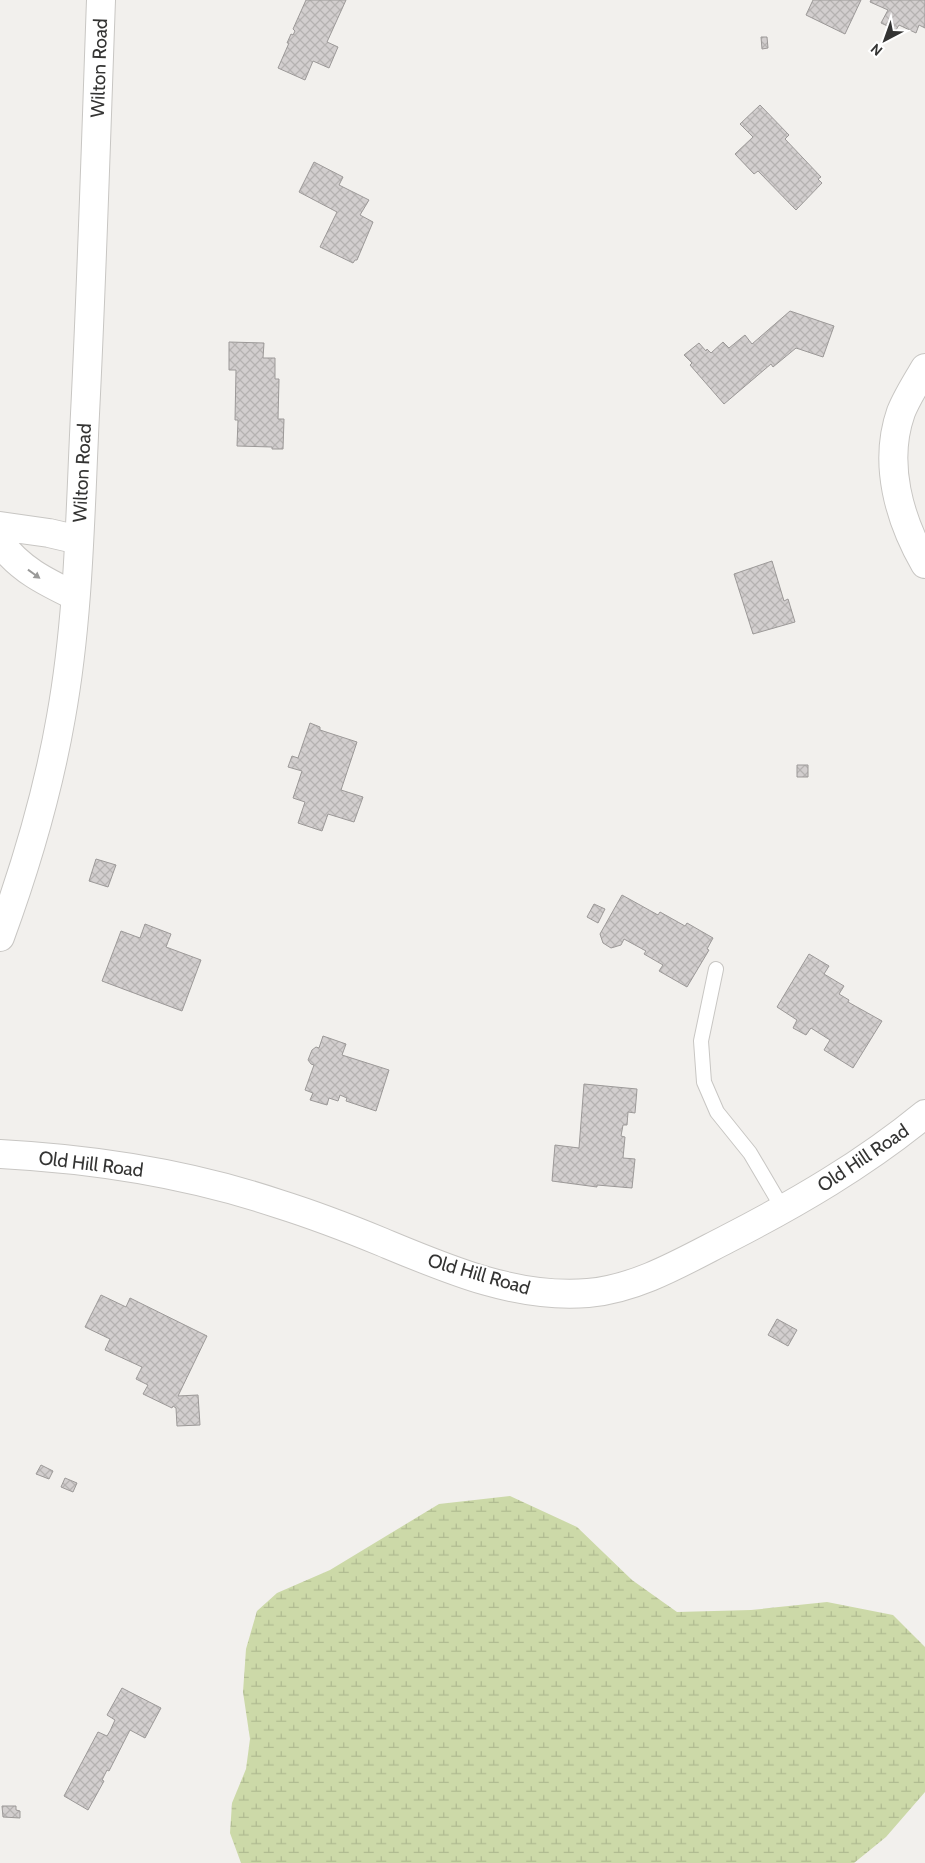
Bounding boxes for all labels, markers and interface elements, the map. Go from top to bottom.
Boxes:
north arrow [860,15,910,65]
street label: Wilton Road [86,18,112,118]
text: N [867,40,886,60]
street label: Wilton Road [68,423,96,523]
one-way arrow [27,569,40,580]
street label: Old Hill Road [813,1119,913,1197]
street label: Old Hill Road [37,1146,145,1182]
street label: Old Hill Road [425,1248,533,1300]

